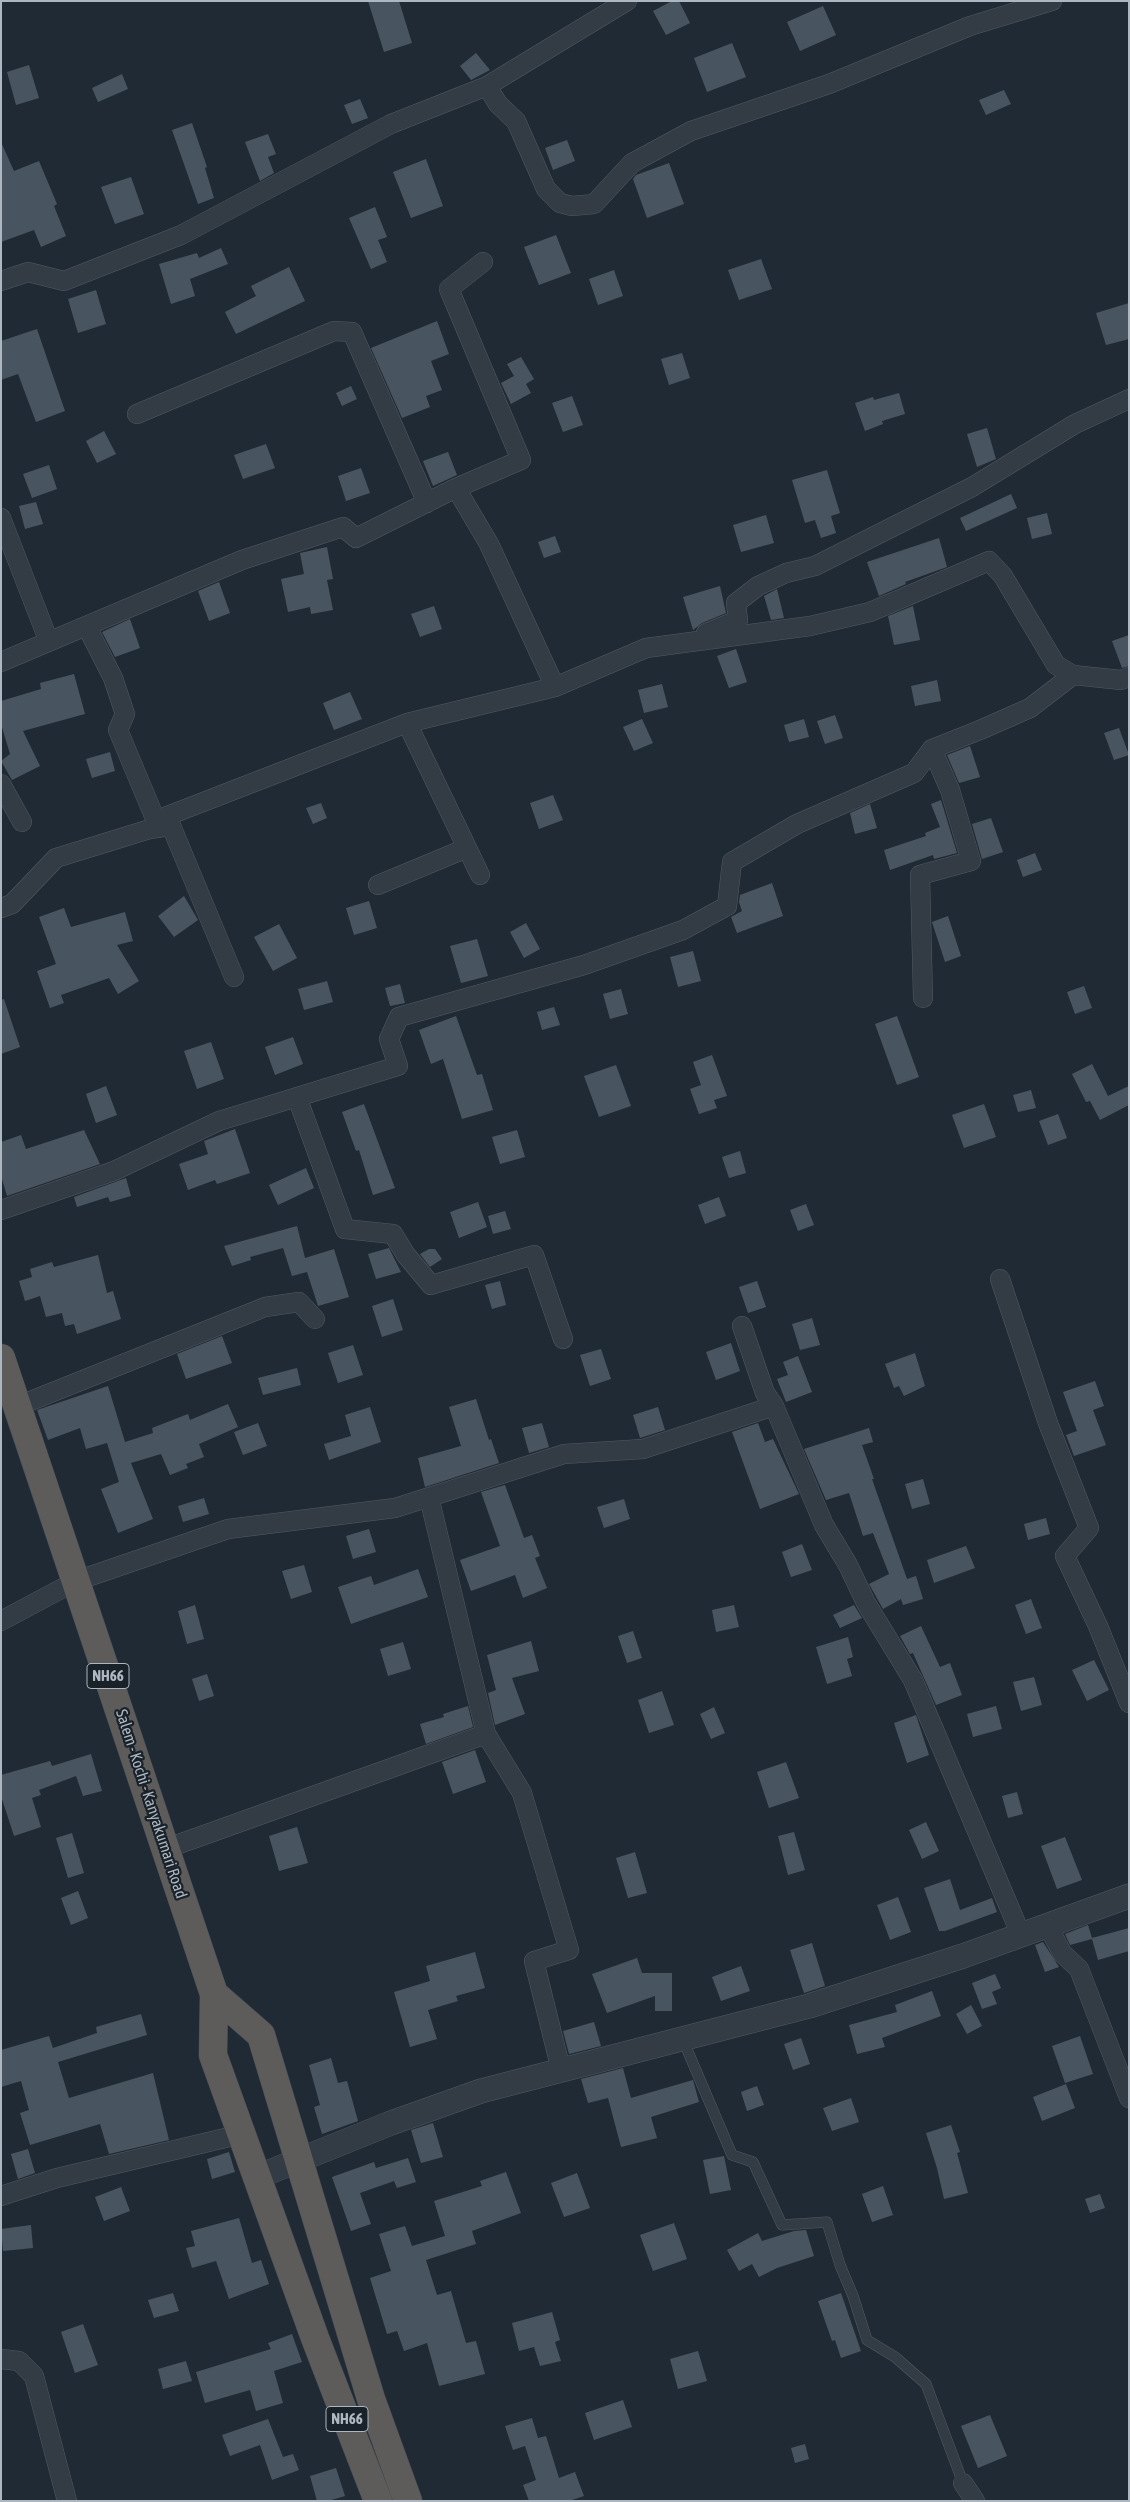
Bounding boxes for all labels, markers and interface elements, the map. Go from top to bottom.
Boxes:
road number: NH66 [87,1664,129,1688]
street label: Salem - Kochi - Kanyakumari Road [111,1707,191,1901]
road number: NH66 [326,2406,368,2432]

